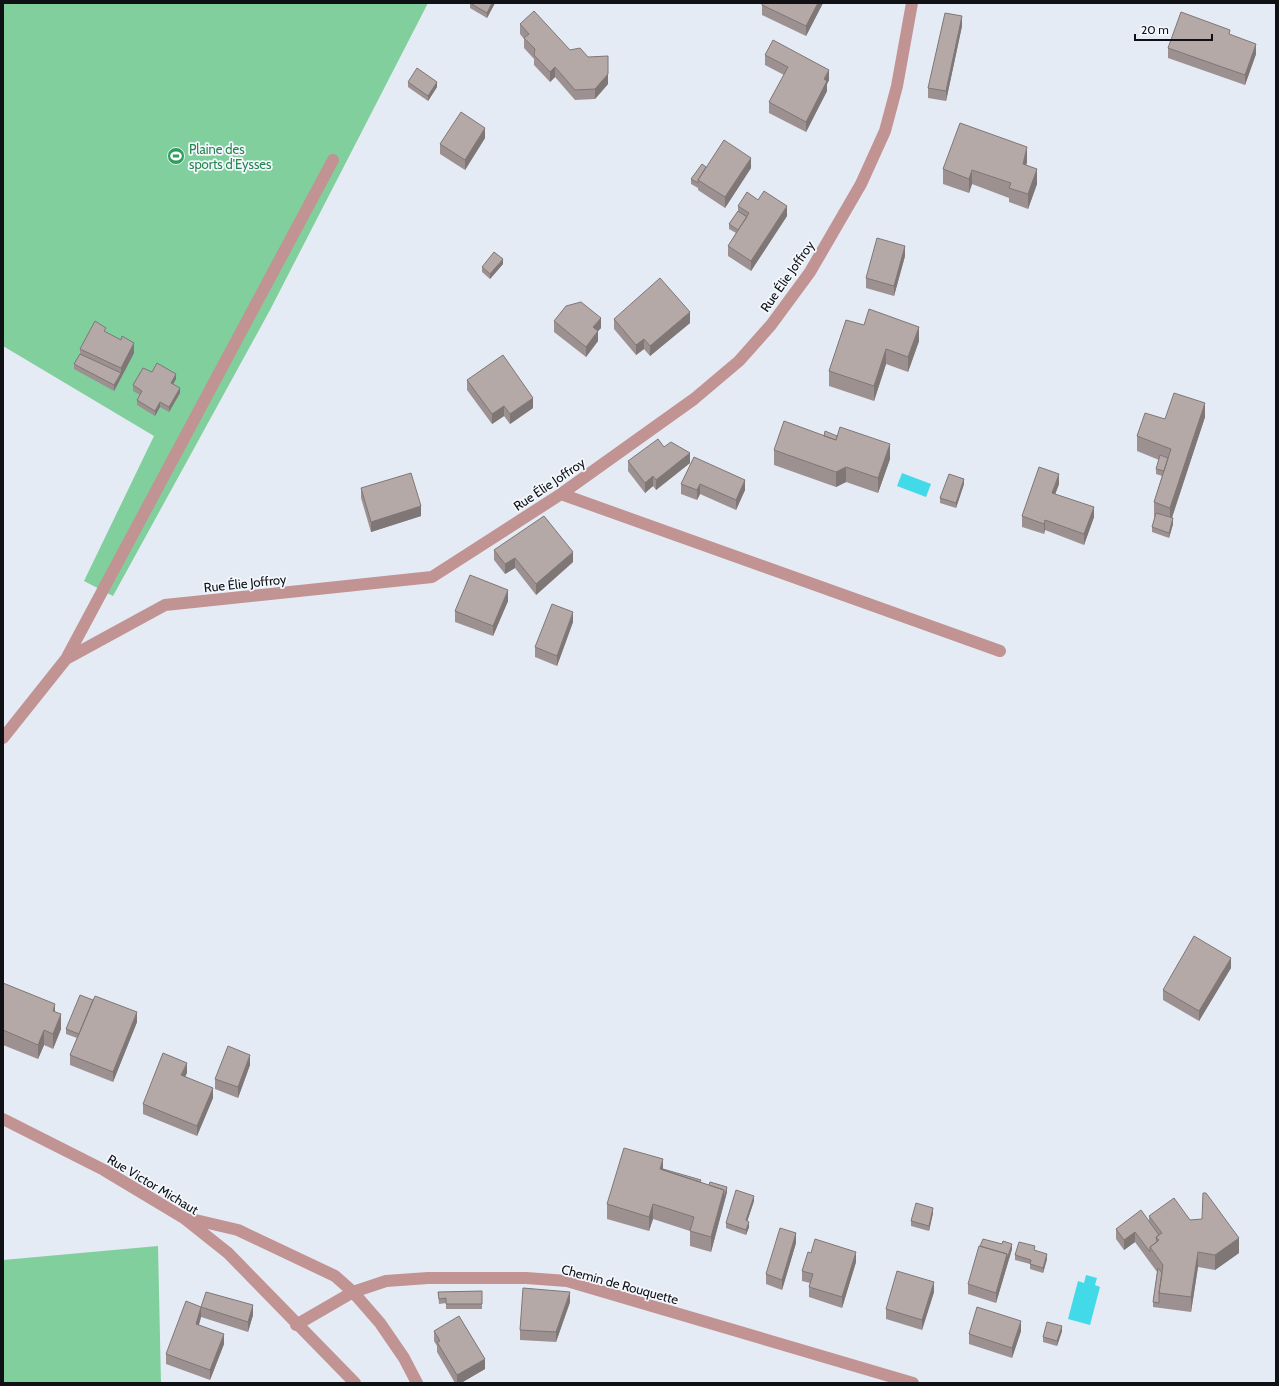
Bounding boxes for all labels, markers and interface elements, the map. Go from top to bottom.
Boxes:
scale bar [1135,16,1212,42]
text: 20 m [1141,22,1169,37]
place label: Plaine des sports d'Eysses [189,141,272,172]
sports icon: Plaine des sports d'Eysses [166,146,186,166]
street label: Rue Élie Joffroy [756,236,818,315]
street label: Rue Élie Joffroy [510,453,588,514]
street label: Rue Élie Joffroy [203,570,288,595]
street label: Rue Victor Michaut [105,1151,202,1218]
street label: Chemin de Rouquette [560,1261,681,1307]

